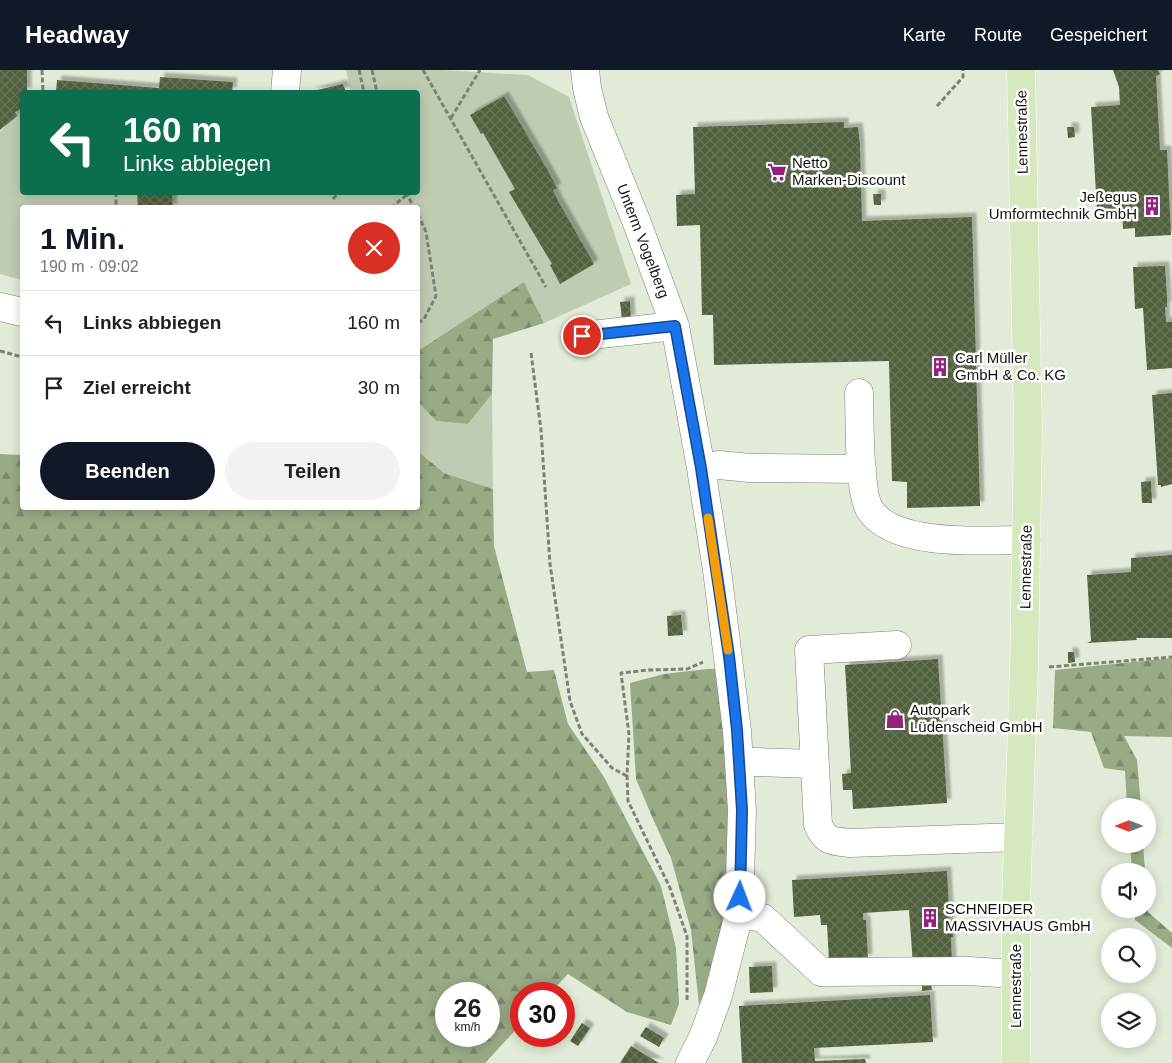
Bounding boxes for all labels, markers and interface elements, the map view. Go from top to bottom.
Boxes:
text: Headway [25,21,129,48]
text: Karte [903,25,946,45]
text: Route [974,25,1022,45]
text: Gespeichert [1050,25,1147,45]
street label: Lennestraße [1012,90,1031,174]
icon: left [40,110,105,175]
text: 160 m [123,110,222,149]
text: Links abbiegen [123,151,271,176]
place label: Netto Marken-Discount [792,154,906,188]
supermarket icon: Netto Marken-Discount [766,161,788,183]
street label: Unterm Vogelberg [614,181,673,300]
place label: Jeßegus Umformtechnik GmbH [989,188,1137,222]
building icon: Jeßegus Umformtechnik GmbH [1141,195,1163,217]
text: 1 Min. [40,222,125,255]
button: close [348,222,400,274]
text: 190 m · 09:02 [40,258,139,275]
icon: left [40,309,68,337]
text: Links abbiegen [83,312,221,333]
text: 160 m [347,312,400,333]
pin [561,315,603,357]
icon: arrive [568,322,596,350]
place label: Carl Müller GmbH & Co. KG [955,349,1066,383]
building icon: Carl Müller GmbH & Co. KG [929,356,951,378]
icon: arrive [40,374,68,402]
text: Ziel erreicht [83,377,191,398]
text: 30 m [358,377,400,398]
button: Beenden [40,442,215,500]
button: Teilen [225,442,400,500]
street label: Lennestraße [1016,525,1035,609]
place label: Autopark Lüdenscheid GmbH [910,701,1043,735]
shop icon: Autopark Lüdenscheid GmbH [884,708,906,730]
north arrow [1101,798,1156,852]
map controls [1101,798,1156,1048]
button: sound [1101,863,1156,918]
position arrow [713,870,765,922]
place label: SCHNEIDER MASSIVHAUS GmbH [945,900,1091,934]
building icon: SCHNEIDER MASSIVHAUS GmbH [919,907,941,929]
button: search [1101,928,1156,983]
street label: Lennestraße [1007,944,1024,1028]
speed limit sign: 30 [510,982,575,1047]
button: layers [1101,993,1156,1048]
text: 26 [454,994,481,1022]
text: km/h [454,1020,481,1034]

